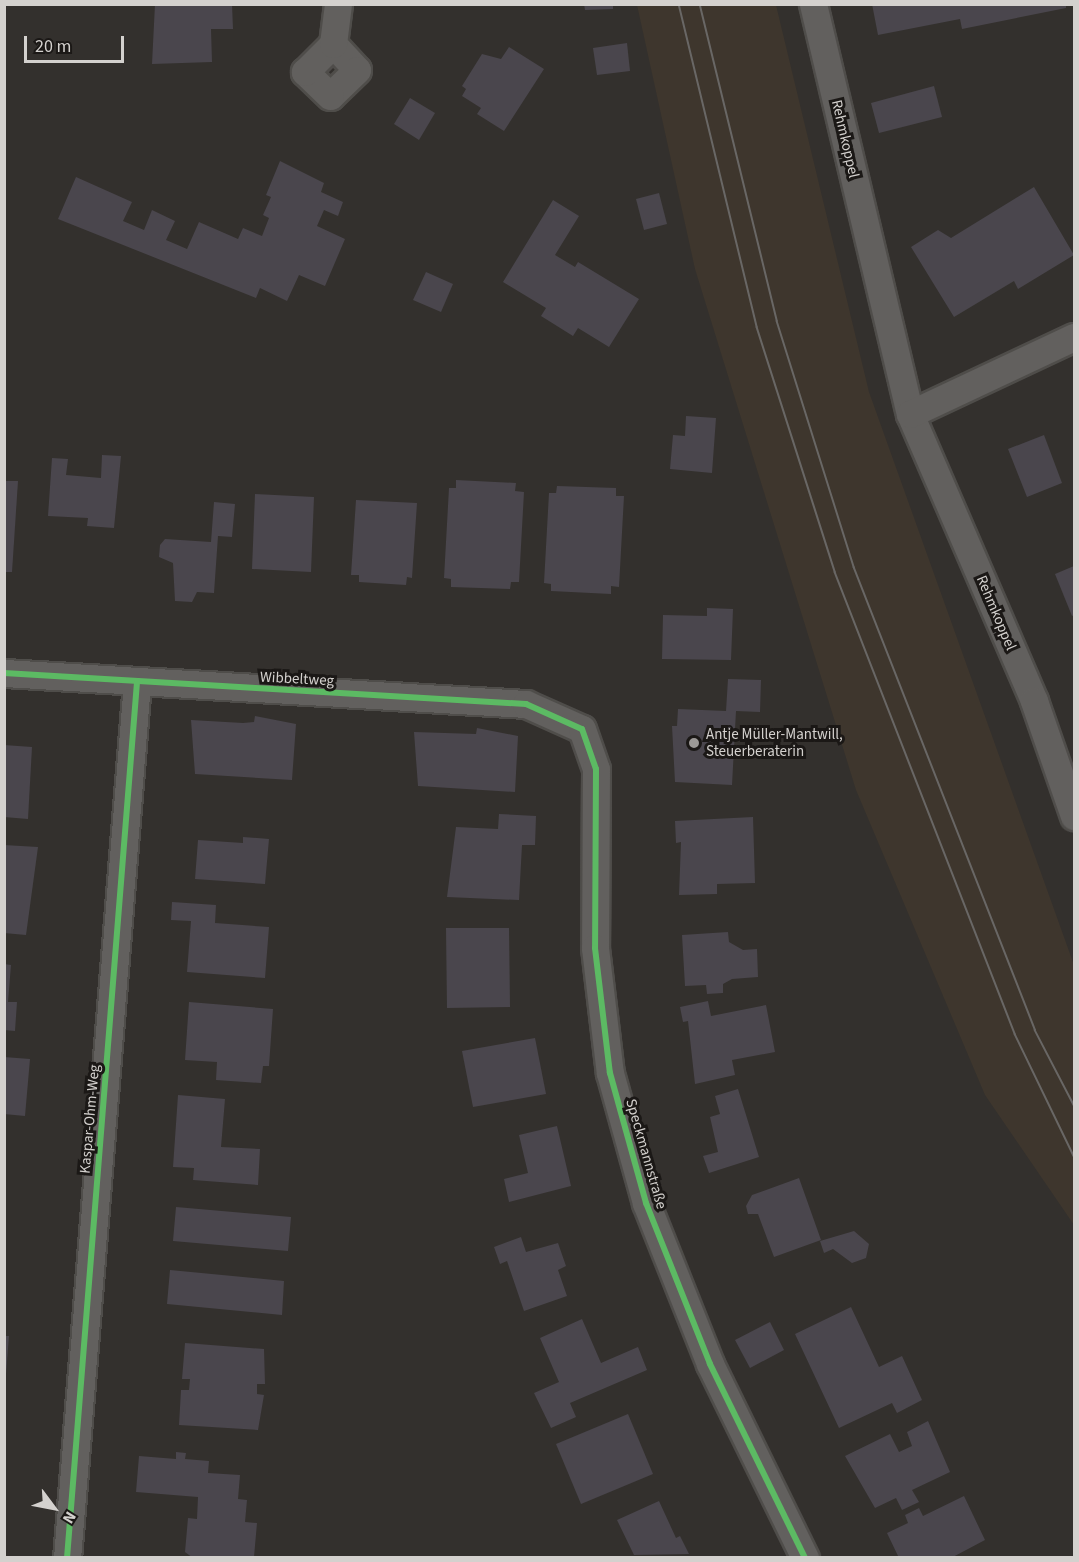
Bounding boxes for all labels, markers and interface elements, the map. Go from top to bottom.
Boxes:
scale bar [27,24,128,62]
text: 20 m [35,34,71,59]
street label: Rehmkoppel [827,98,863,180]
street label: Rehmkoppel [972,573,1020,653]
street label: Wibbeltweg [260,668,334,690]
place label: Antje Müller-Mantwill, Steuerberaterin [706,725,843,760]
marker: Antje Müller-Mantwill, Steuerberaterin [687,736,701,750]
street label: Kaspar-Ohm-Weg [76,1064,104,1174]
street label: Speckmannstraße [622,1097,670,1211]
north arrow [24,1478,84,1538]
text: N [57,1507,81,1528]

